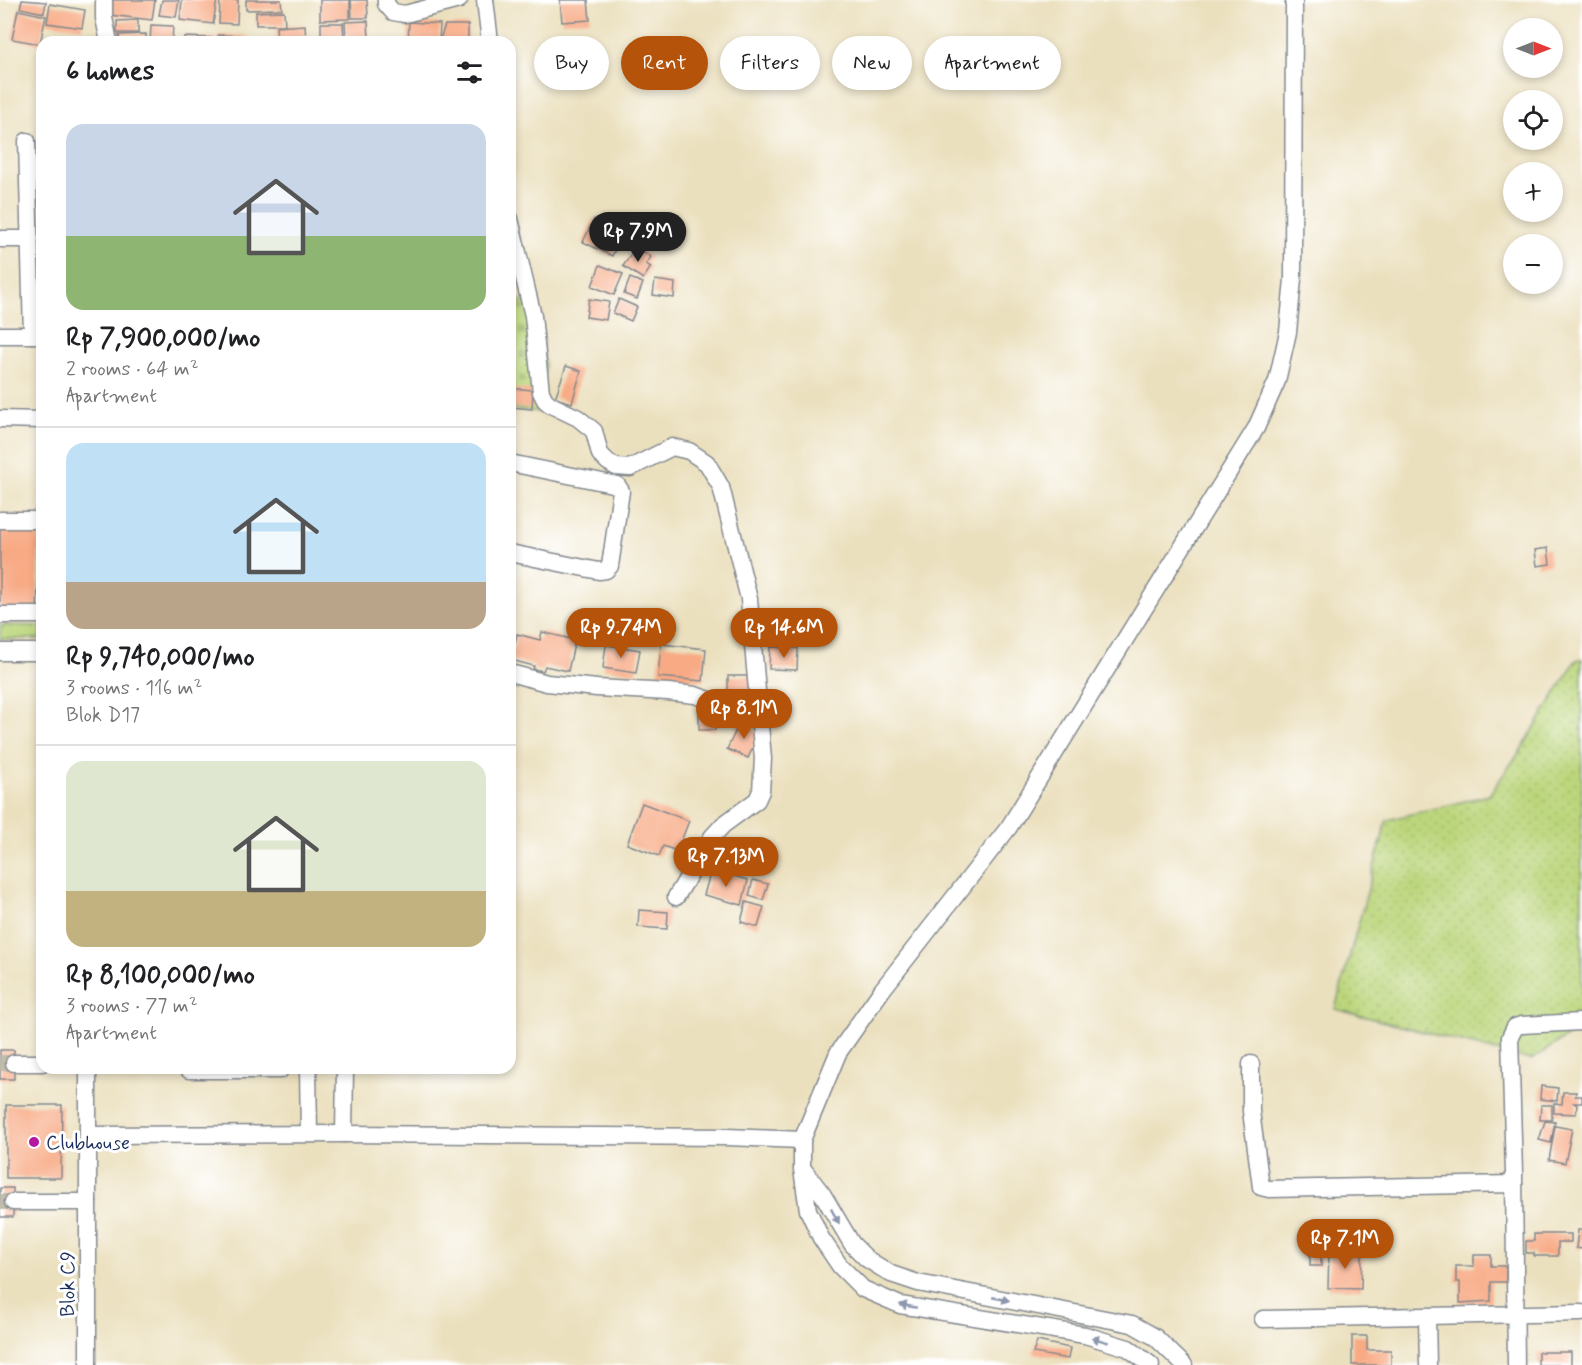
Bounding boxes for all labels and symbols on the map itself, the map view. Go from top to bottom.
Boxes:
north arrow [1503,18,1563,78]
pin: Rp 7.9M [583,212,693,263]
pin: Rp 9.74M [559,608,683,659]
pin: Rp 14.6M [722,608,846,659]
pin: Rp 8.1M [689,689,799,740]
pin: Rp 7.13M [664,837,788,888]
place label: Clubhouse [46,1130,130,1157]
marker: Clubhouse [27,1135,41,1149]
one-way arrow [830,1208,840,1225]
pin: Rp 7.1M [1290,1219,1400,1270]
street label: Blok C9 [55,1251,82,1317]
one-way arrow [992,1295,1011,1304]
one-way arrow [898,1301,917,1310]
one-way arrow [1090,1335,1108,1344]

